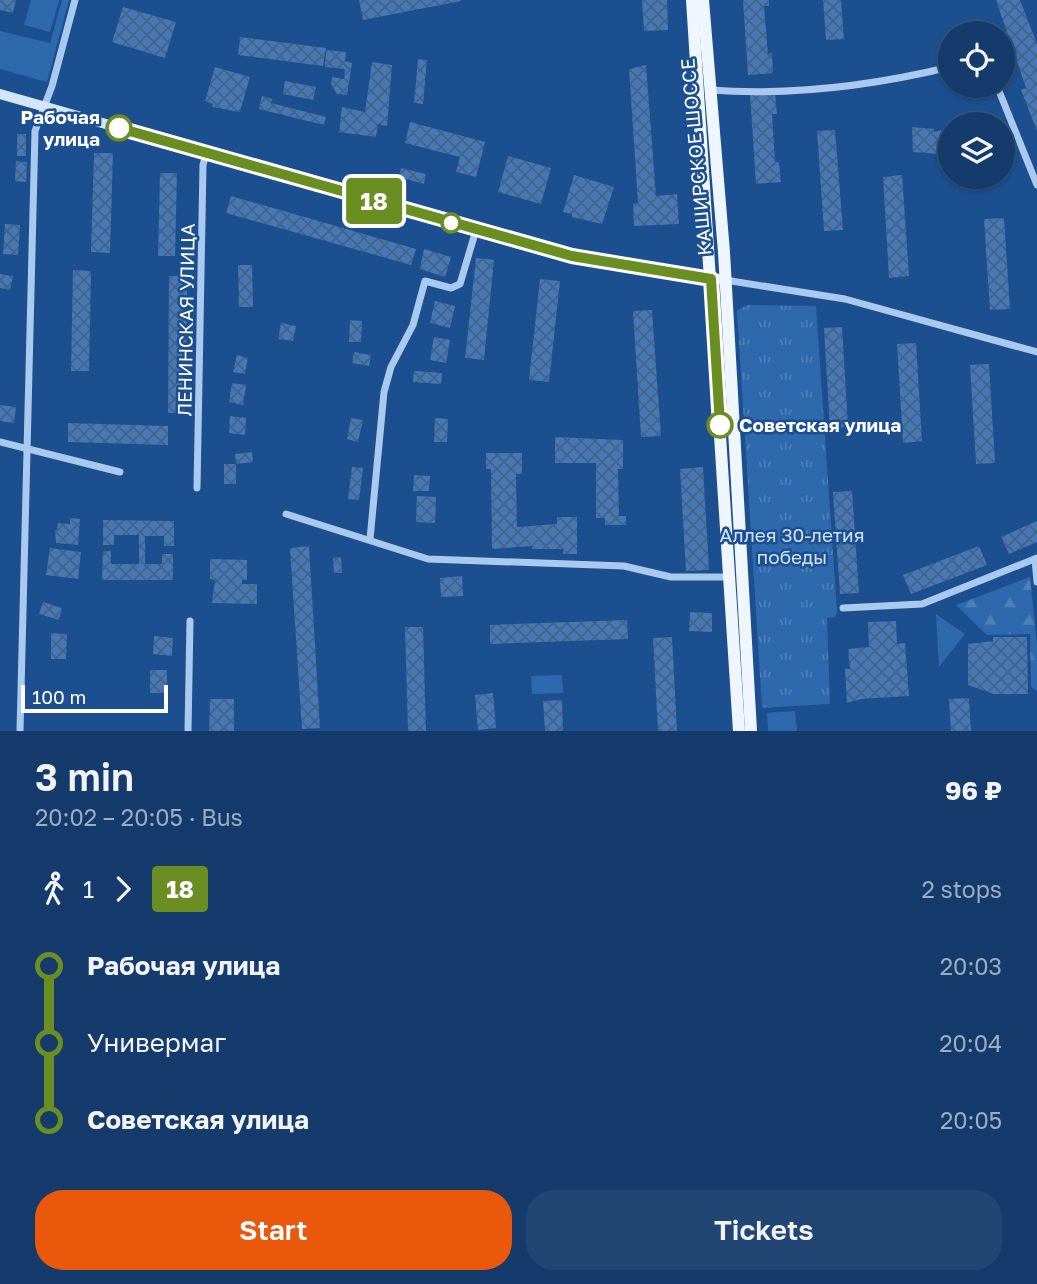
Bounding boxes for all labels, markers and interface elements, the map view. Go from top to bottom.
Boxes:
map controls [938,21,1015,189]
button: locate [938,21,1015,98]
street label: КАШИРСКОЕ ШОССЕ [675,57,716,257]
place label: Рабочая улица [21,105,100,150]
button: layers [938,112,1015,189]
marker: Рабочая улица [106,115,132,141]
line badge: 18 [342,178,406,224]
text: 18 [360,186,388,215]
unlabelled marker [441,213,461,233]
street label: ЛЕНИНСКАЯ УЛИЦА [172,223,199,417]
marker: Советская улица [707,412,733,438]
place label: Советская улица [739,413,901,436]
park label: Аллея 30-летия победы [720,523,864,568]
scale bar [21,682,168,714]
text: 100 m [32,685,86,708]
text: 3 min [35,754,134,799]
text: 96 ₽ [945,775,1002,806]
text: 20:02 – 20:05 · Bus [35,803,243,831]
icon: walk [35,870,73,908]
icon: forward [104,870,142,908]
text: 18 [166,874,194,903]
text: 1 [83,875,94,903]
text: 2 stops [921,875,1002,903]
text: Рабочая улица [87,950,280,981]
text: 20:03 [940,952,1002,980]
text: Универмаг [87,1027,226,1058]
text: 20:04 [939,1029,1002,1057]
text: Советская улица [87,1104,309,1135]
text: 20:05 [940,1106,1002,1134]
button: Start [35,1190,512,1270]
button: Tickets [526,1190,1002,1270]

